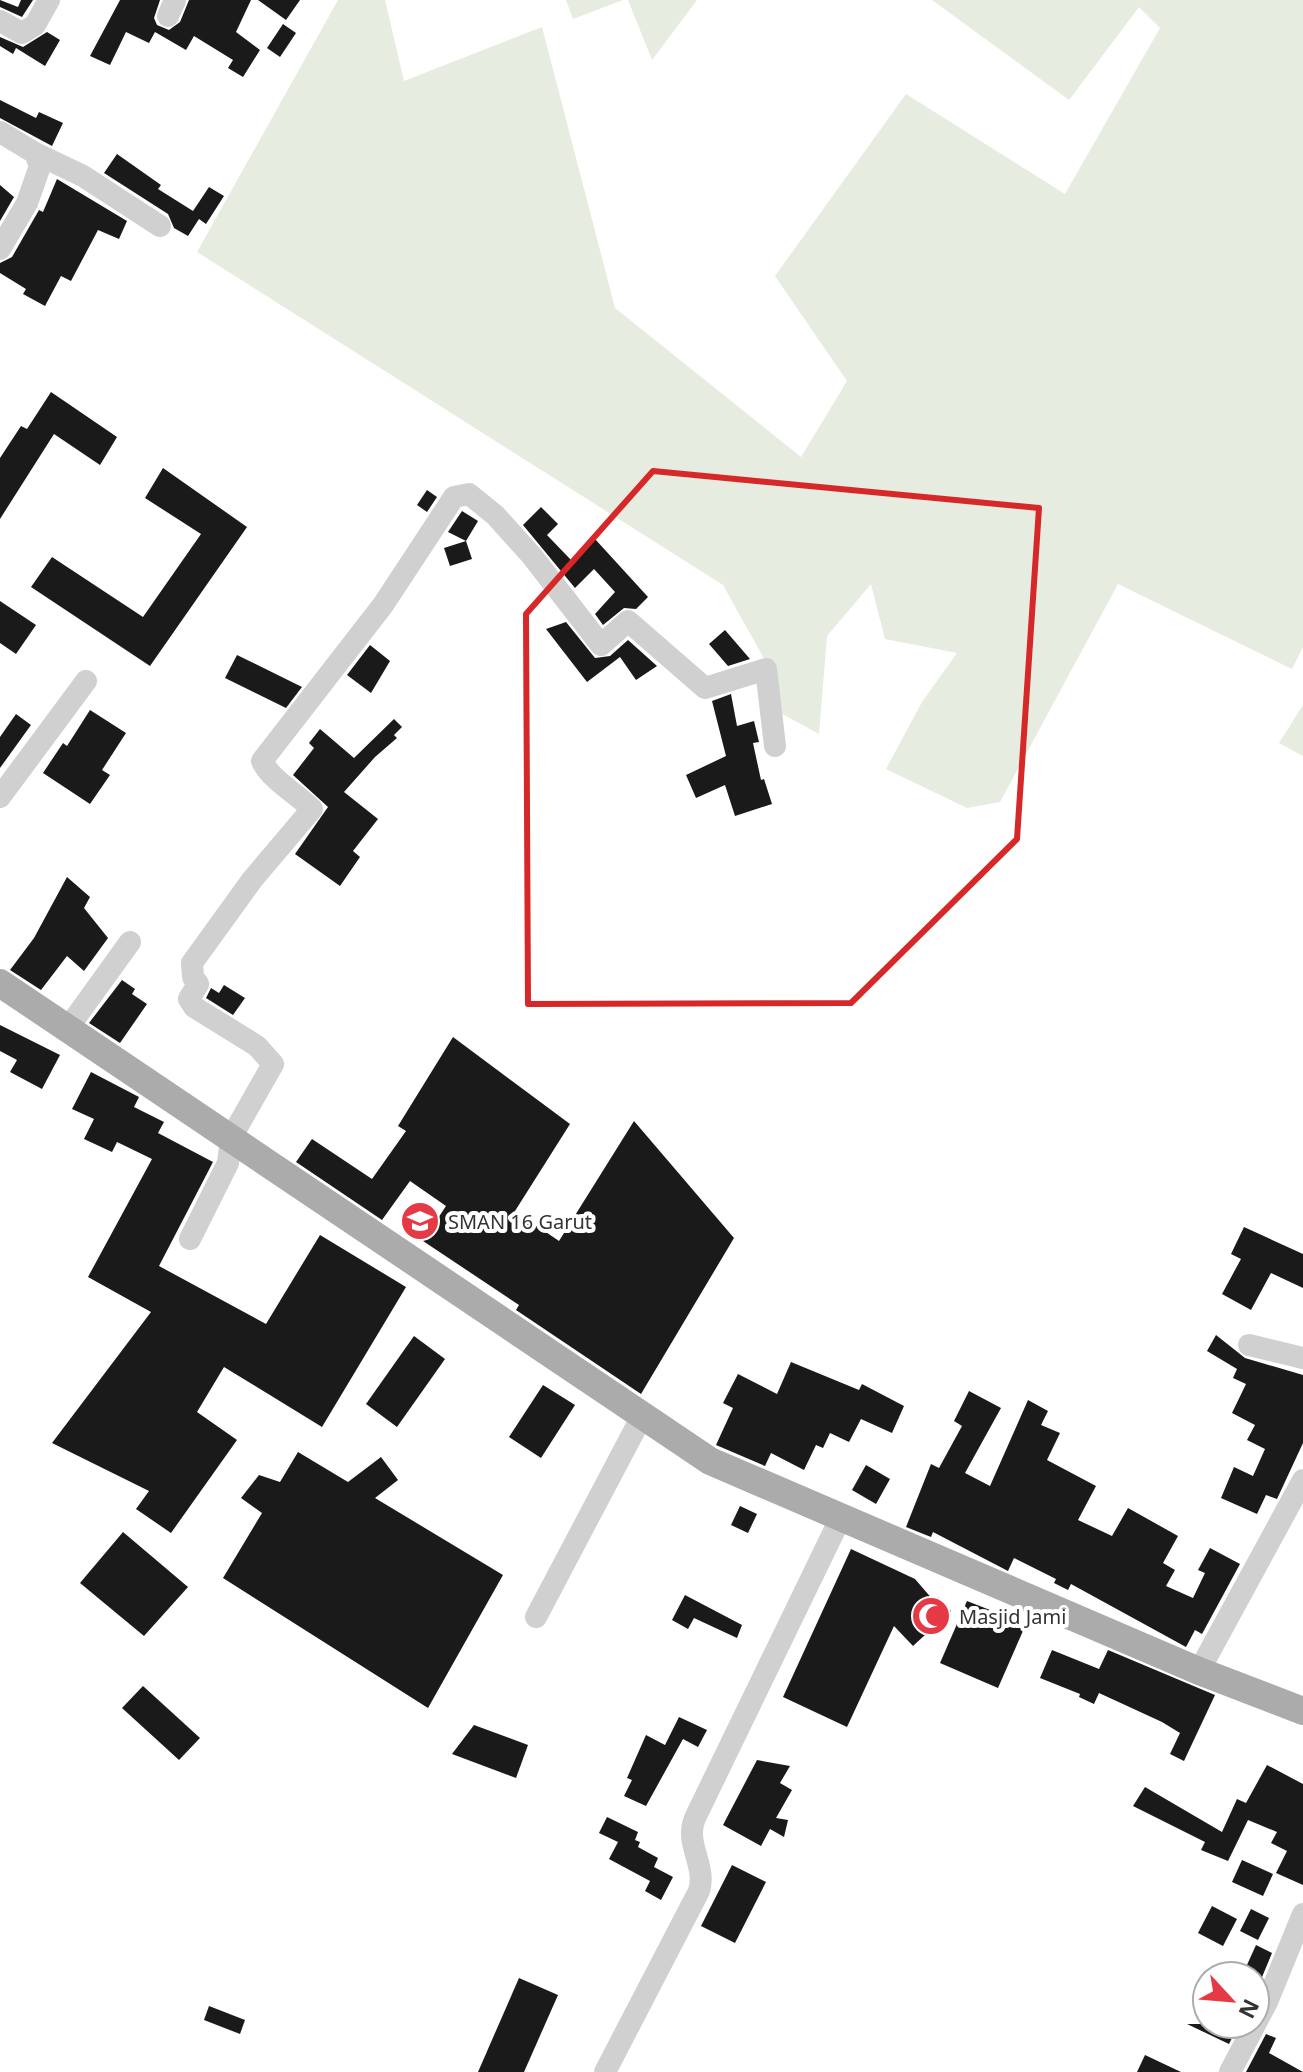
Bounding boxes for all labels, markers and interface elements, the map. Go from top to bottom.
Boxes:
school or university icon: SMAN 16 Garut [399,1200,441,1242]
place label: SMAN 16 Garut [448,1208,592,1235]
mosque icon: Masjid Jami [910,1595,952,1637]
place label: Masjid Jami [959,1603,1066,1630]
north arrow [1191,1960,1271,2040]
text: N [1232,1995,1267,2024]

